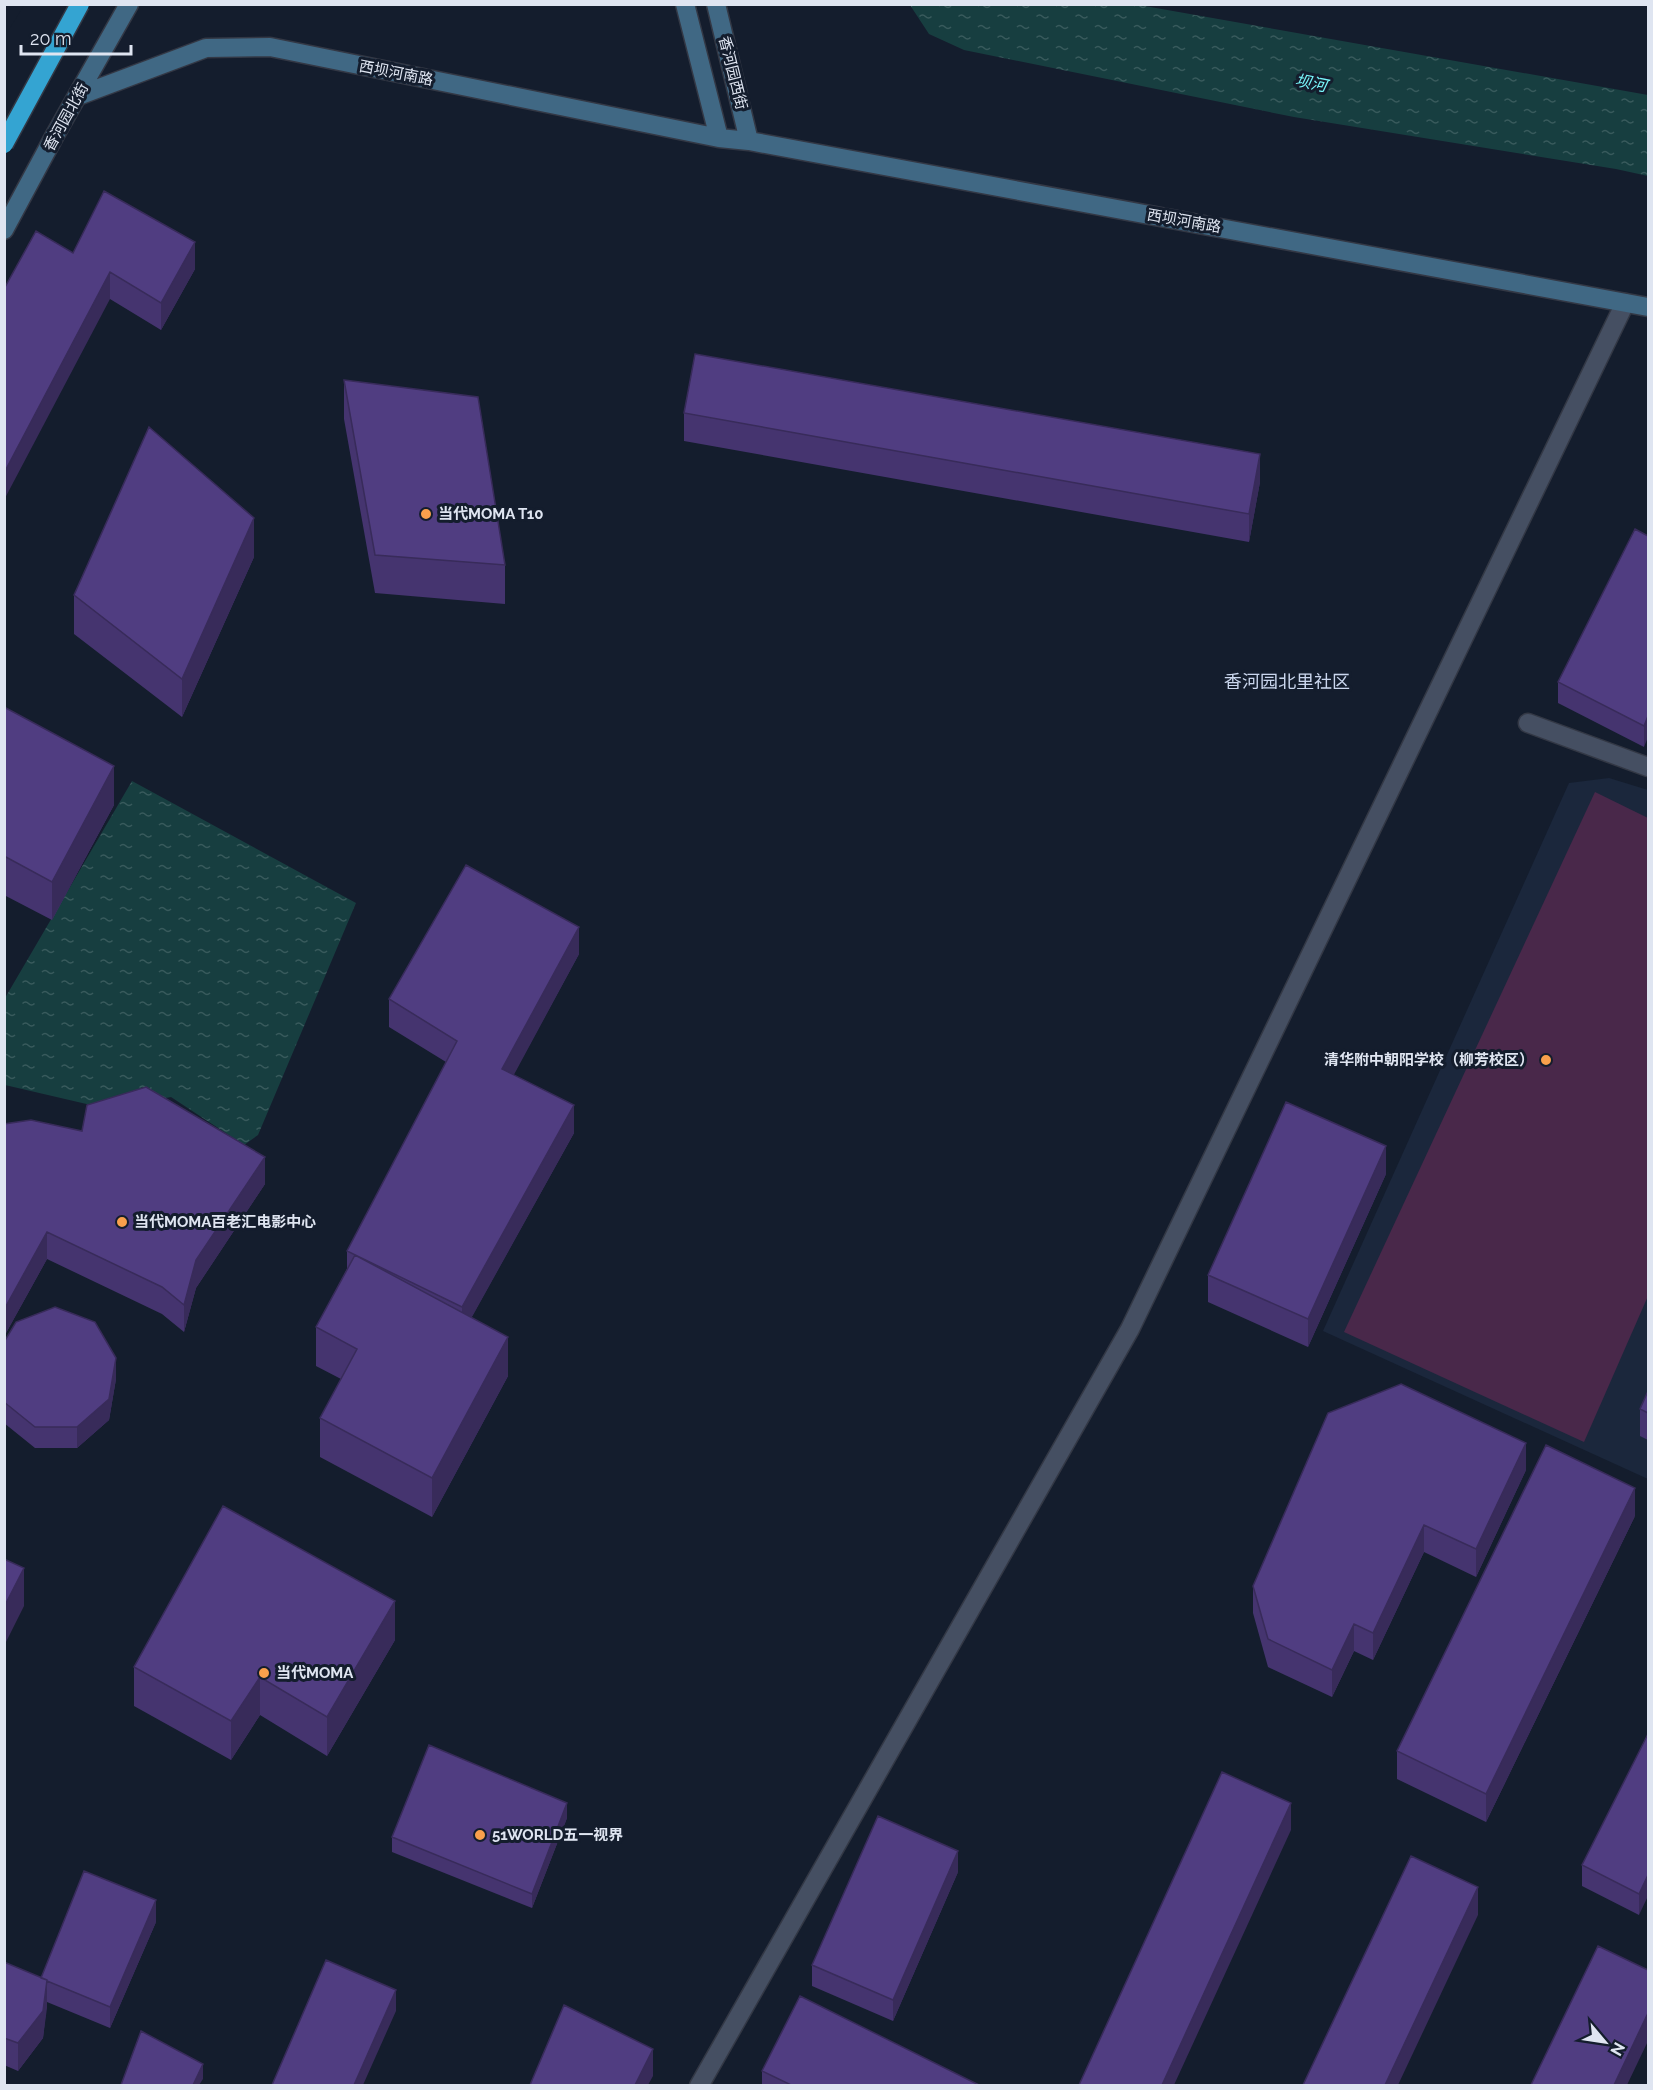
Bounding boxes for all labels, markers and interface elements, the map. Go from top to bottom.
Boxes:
scale bar [21,18,130,56]
text: 20 m [30,28,72,49]
street label: 香河园西街 [715,34,751,112]
street label: 西坝河南路 [357,57,435,89]
water label: 坝河 [1293,71,1331,96]
street label: 香河园北街 [40,80,92,154]
street label: 西坝河南路 [1145,206,1223,236]
place label: 当代MOMA T10 [438,505,543,523]
marker: 当代MOMA T10 [419,507,433,521]
district label: 香河园北里社区 [1224,671,1350,692]
place label: 清华附中朝阳学校（柳芳校区） [1324,1051,1534,1069]
marker: 清华附中朝阳学校（柳芳校区） [1539,1053,1553,1067]
place label: 当代MOMA百老汇电影中心 [134,1213,316,1231]
marker: 当代MOMA百老汇电影中心 [115,1215,129,1229]
place label: 当代MOMA [276,1664,354,1682]
marker: 当代MOMA [257,1666,271,1680]
place label: 51WORLD五一视界 [492,1826,623,1844]
marker: 51WORLD五一视界 [473,1828,487,1842]
north arrow [1575,2012,1635,2072]
text: N [1606,2039,1629,2059]

